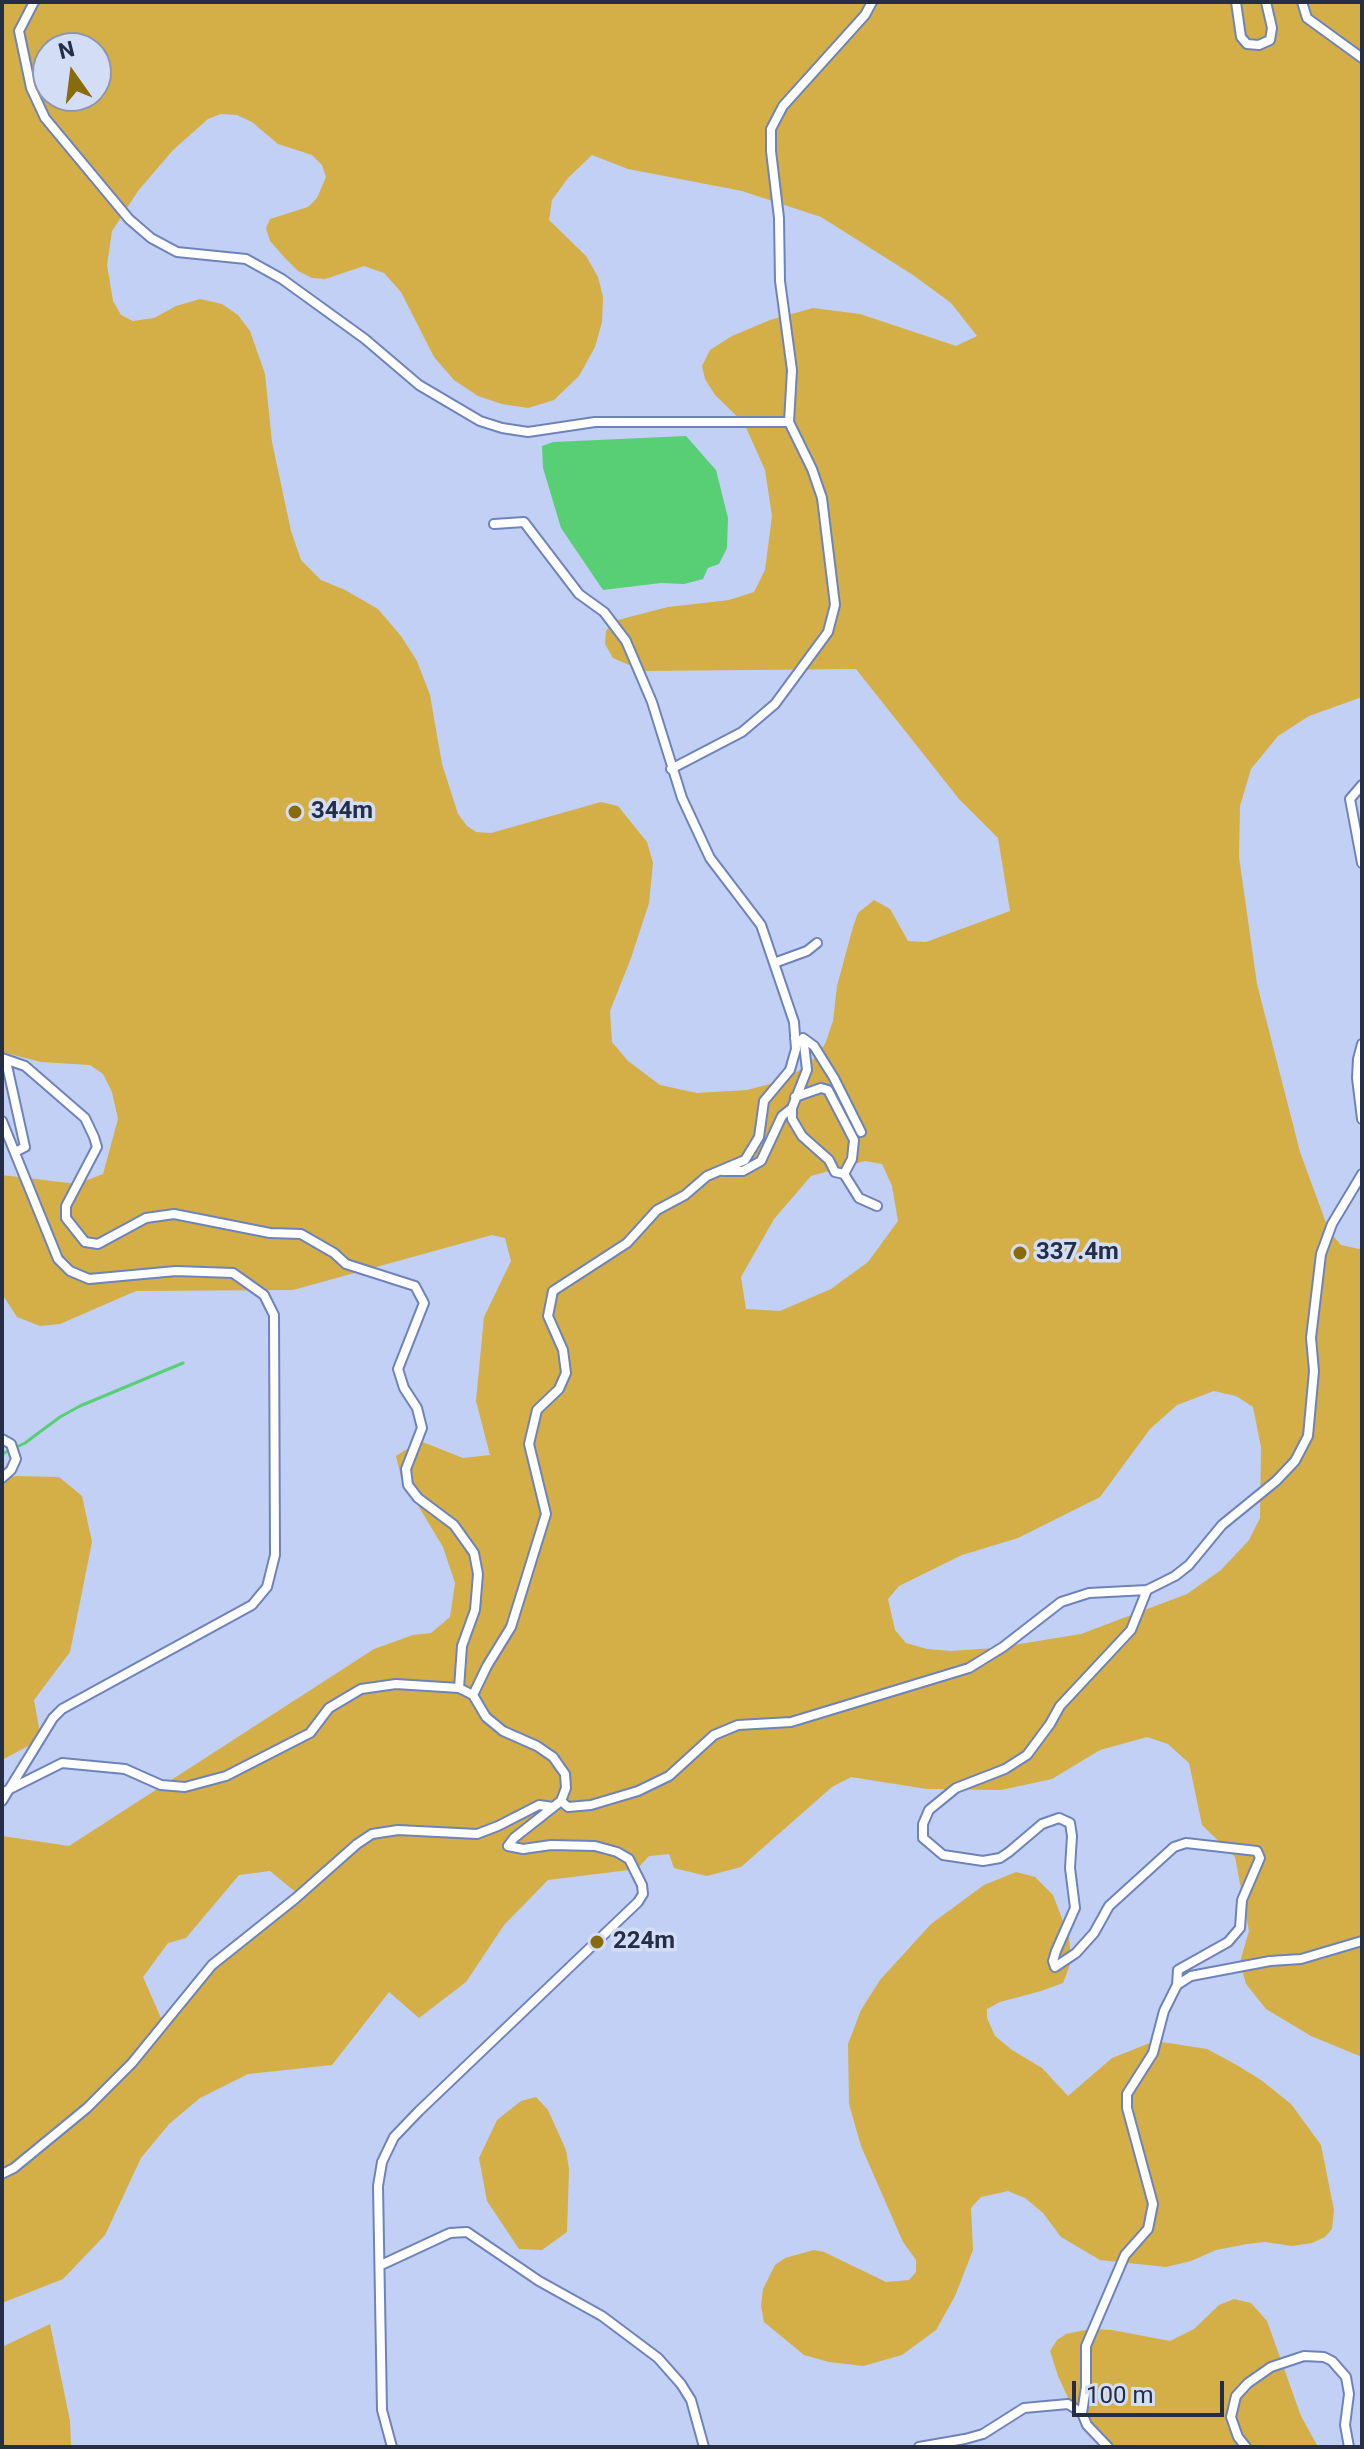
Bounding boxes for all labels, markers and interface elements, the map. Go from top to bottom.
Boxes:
north arrow [32,32,112,112]
text: N [56,36,77,64]
place label: 344m [311,798,373,826]
marker: 344m [286,803,304,821]
place label: 337.4m [1036,1239,1119,1267]
marker: 337.4m [1011,1244,1029,1262]
place label: 224m [613,1928,675,1956]
marker: 224m [588,1933,606,1951]
scale bar [1076,2365,1228,2415]
text: 100 m [1086,2381,1153,2409]

